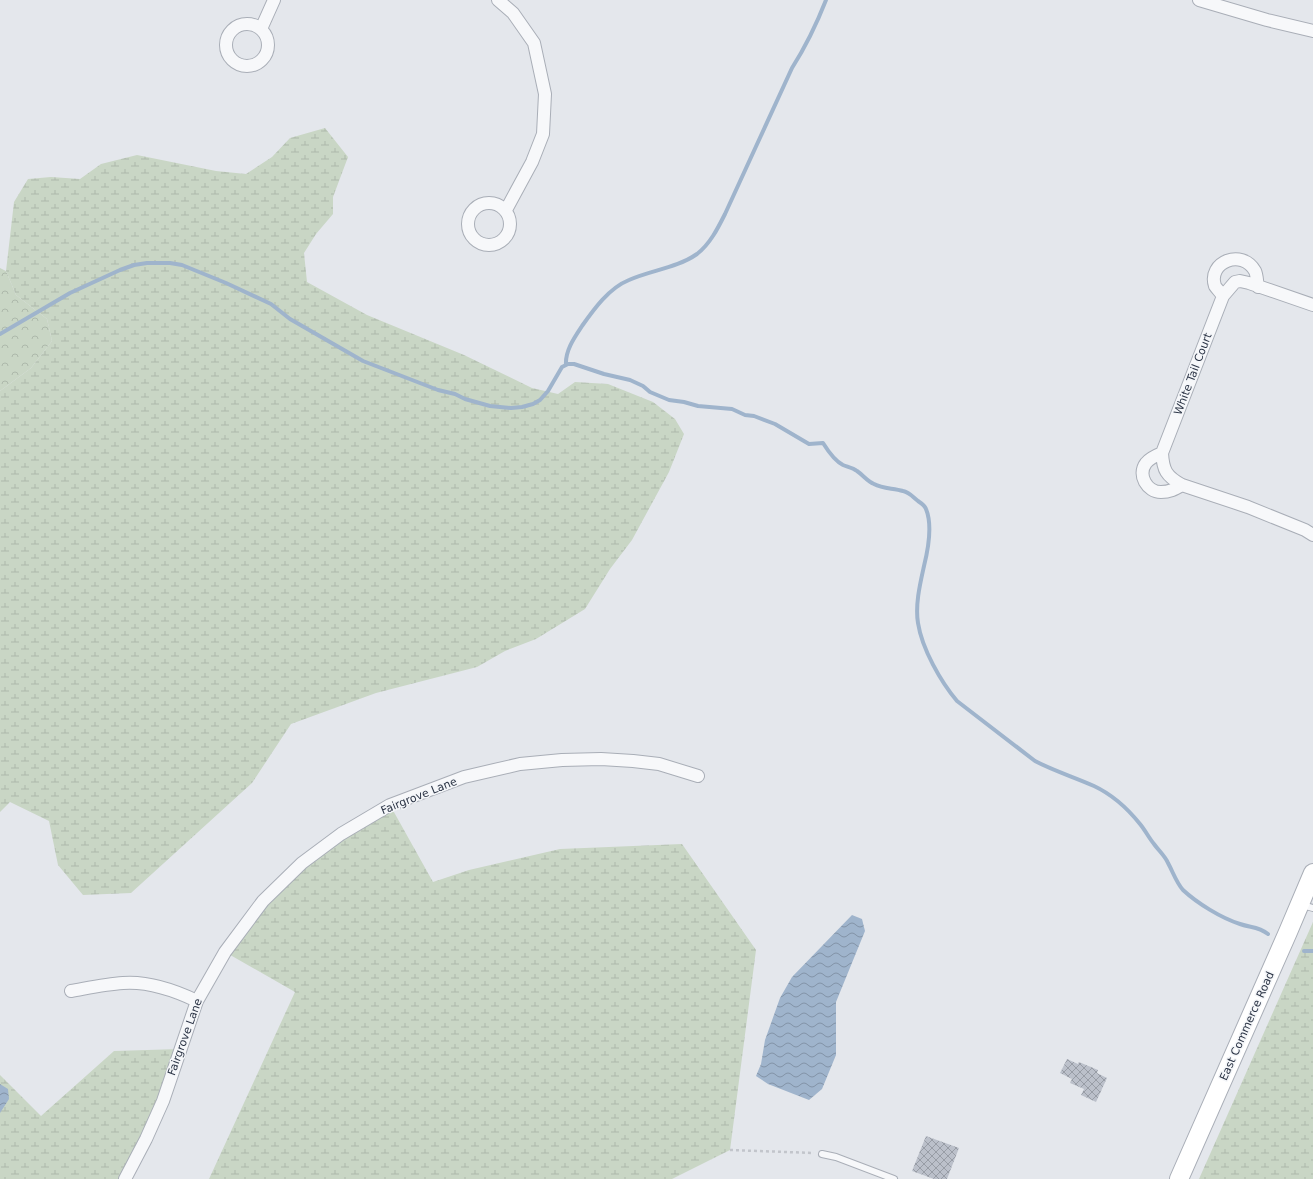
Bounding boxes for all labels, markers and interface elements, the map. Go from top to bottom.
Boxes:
street label: White Tail Court [1171,330,1215,417]
street label: Fairgrove Lane [379,775,459,817]
street label: East Commerce Road [1217,969,1277,1083]
street label: Fairgrove Lane [165,997,205,1077]

